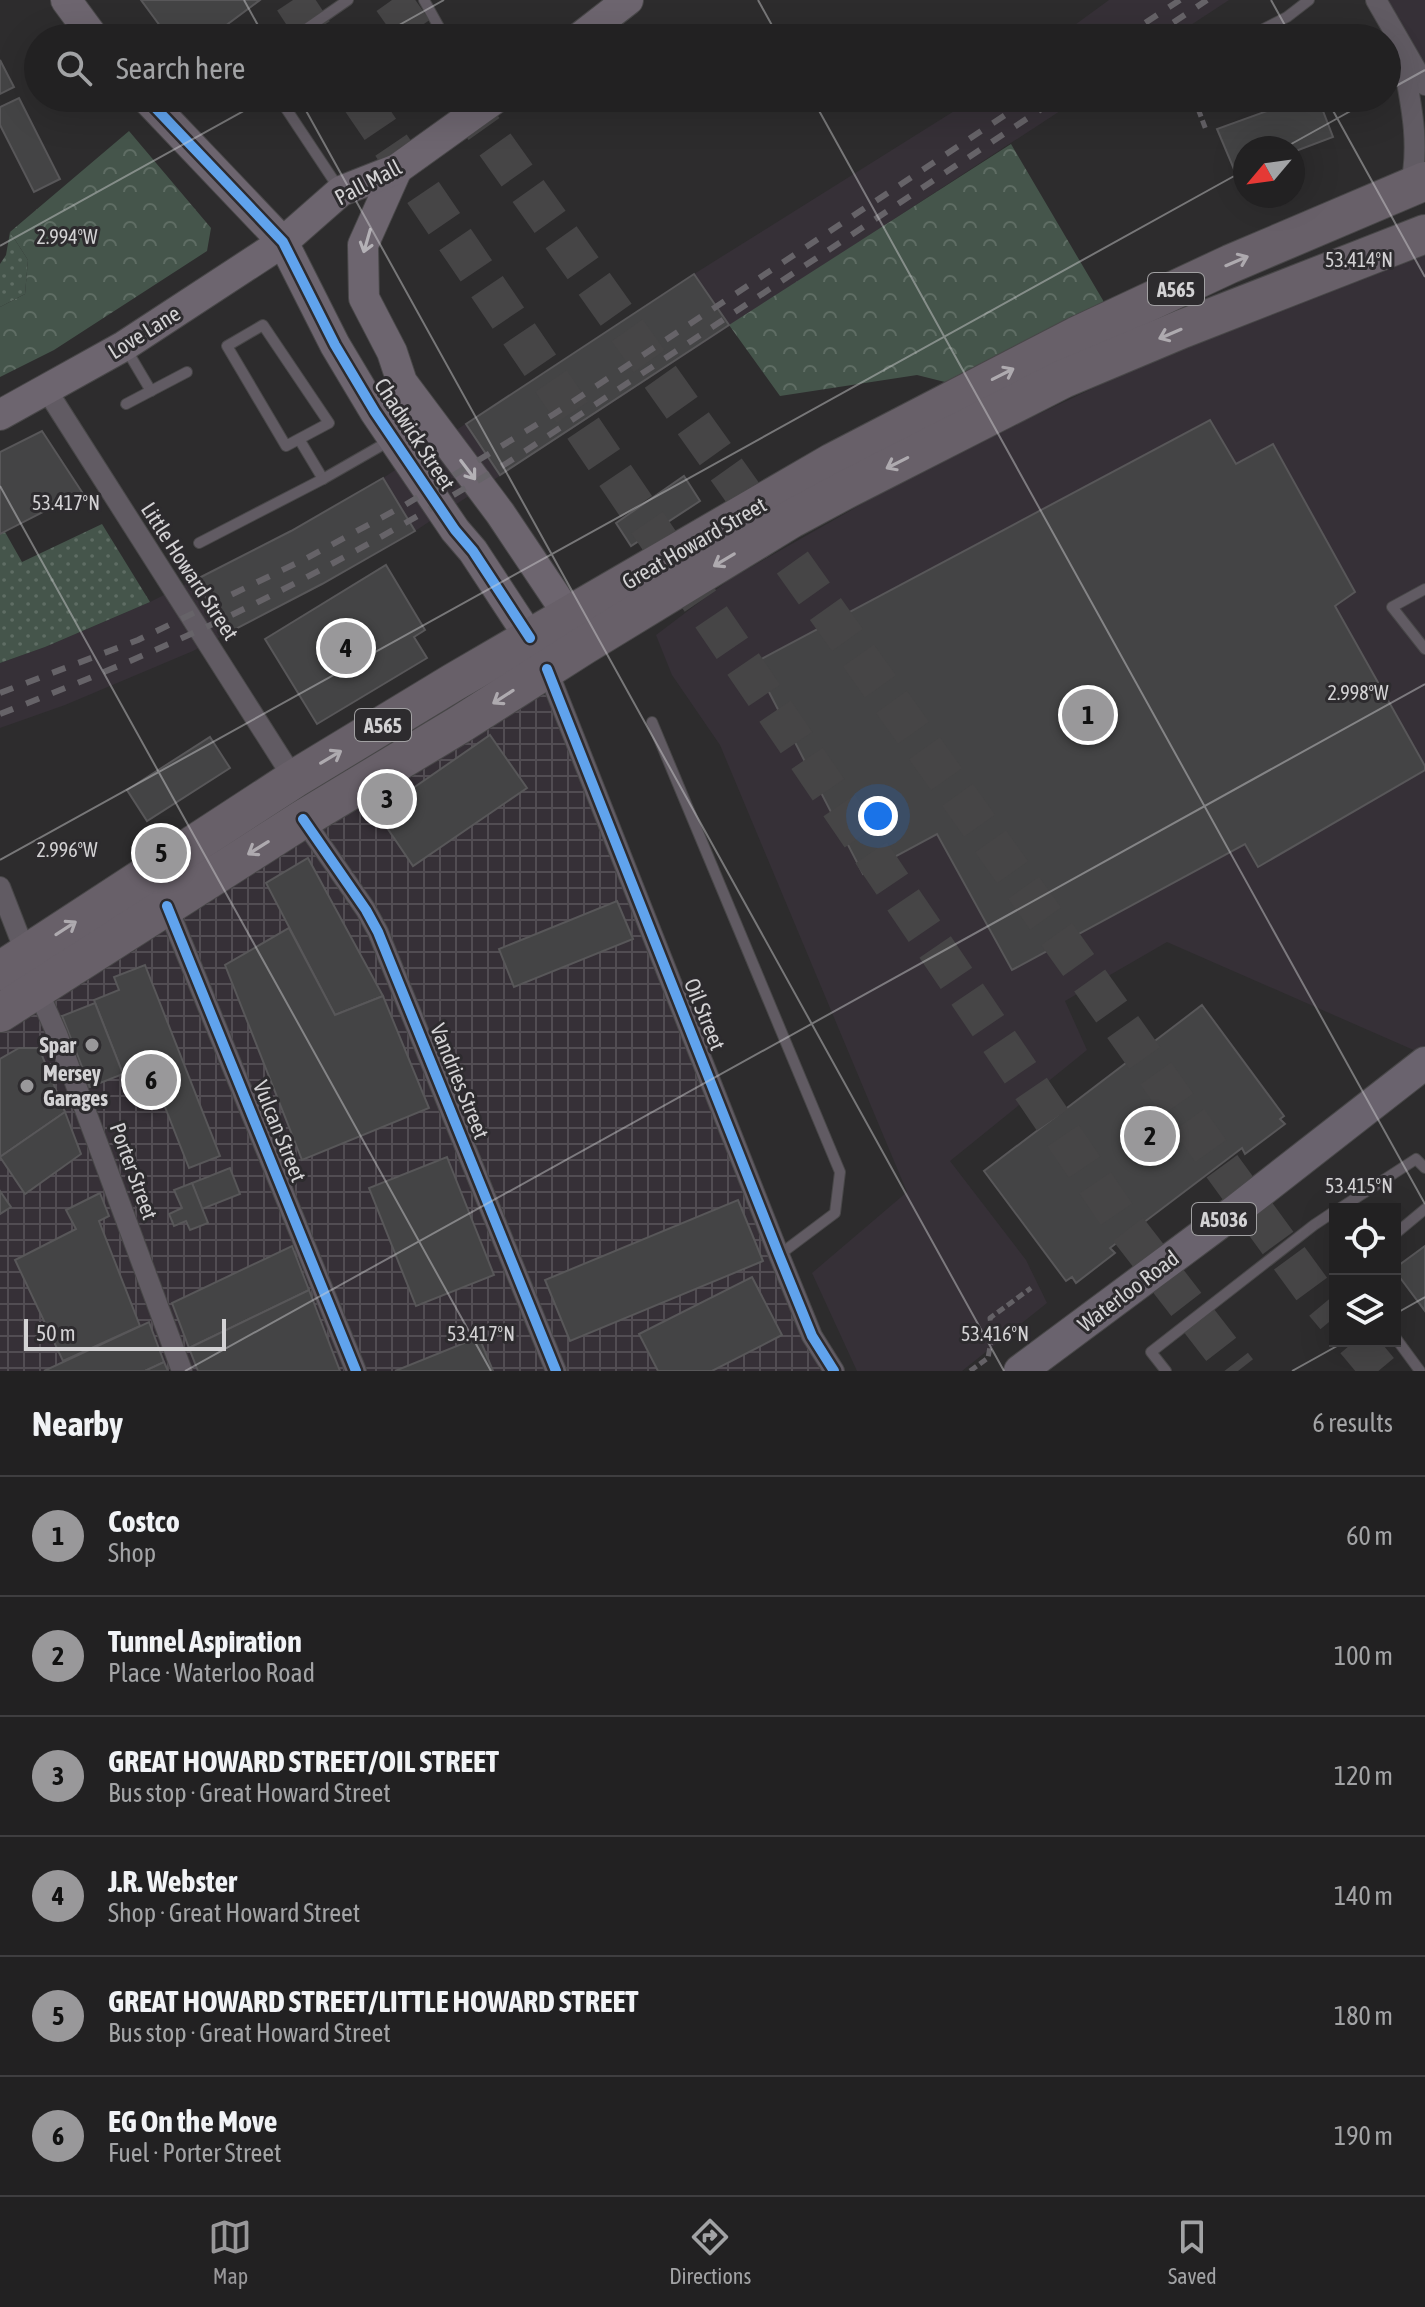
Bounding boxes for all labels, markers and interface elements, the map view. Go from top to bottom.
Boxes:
search box [24,24,1401,112]
icon: search [52,46,96,90]
text: Search here [116,51,245,85]
north arrow [1233,136,1305,208]
street label: Pall Mall [330,154,406,210]
text: 2.994°W [36,225,98,248]
one-way arrow [359,228,373,253]
text: 53.414°N [1325,248,1393,271]
one-way arrow [1224,252,1249,267]
road number: A565 [1148,273,1204,305]
street label: Love Lane [103,300,185,364]
one-way arrow [1158,328,1183,343]
one-way arrow [990,366,1014,381]
street label: Chadwick Street [369,373,461,495]
one-way arrow [886,455,910,471]
one-way arrow [460,458,476,480]
text: 53.417°N [32,491,100,514]
street label: Great Howard Street [617,491,771,595]
street label: Little Howard Street [136,497,244,645]
one-way arrow [713,552,736,568]
pin: 4 [320,618,372,678]
text: 2.998°W [1327,681,1389,704]
pin: 1 [1062,685,1114,745]
one-way arrow [493,688,515,705]
road number: A565 [355,709,411,741]
one-way arrow [319,749,342,765]
pin: 3 [361,769,413,829]
your location [858,796,898,836]
pin: 5 [135,823,187,883]
text: 2.996°W [36,838,98,861]
one-way arrow [247,840,270,856]
one-way arrow [54,920,76,937]
street label: Oil Street [679,974,731,1054]
street label: Vandries Street [425,1020,495,1142]
place label: Spar [40,1032,77,1058]
marker: Spar [83,1036,101,1054]
pin: 6 [125,1050,177,1110]
place label: Mersey Garages [43,1060,108,1111]
marker: Mersey Garages [18,1077,36,1095]
street label: Vulcan Street [248,1077,312,1185]
pin: 2 [1124,1106,1176,1166]
street label: Porter Street [105,1119,163,1223]
text: 53.415°N [1325,1174,1393,1197]
road number: A5036 [1192,1203,1256,1235]
map controls [1329,1203,1401,1347]
button: locate [1329,1203,1401,1275]
street label: Waterloo Road [1072,1245,1184,1337]
button: layers [1329,1275,1401,1347]
scale bar [24,1315,226,1351]
text: 50 m [36,1320,76,1346]
text: 53.417°N [447,1322,515,1345]
text: 53.416°N [961,1322,1029,1345]
text: Nearby [32,1404,123,1443]
text: 6 results [1312,1408,1393,1438]
text: Costco [108,1504,180,1538]
text: 1 [52,1521,64,1551]
text: 60 m [1346,1521,1393,1551]
text: Shop [108,1538,156,1568]
text: Tunnel Aspiration [108,1624,302,1658]
text: 2 [52,1641,64,1671]
text: 100 m [1334,1641,1393,1671]
text: Place · Waterloo Road [108,1658,315,1688]
text: GREAT HOWARD STREET/OIL STREET [108,1744,499,1778]
text: 3 [52,1761,64,1791]
text: 120 m [1334,1761,1393,1791]
text: Bus stop · Great Howard Street [108,1778,391,1808]
text: J.R. Webster [108,1864,237,1898]
text: 4 [52,1881,64,1911]
text: 140 m [1334,1881,1393,1911]
text: Shop · Great Howard Street [108,1898,360,1928]
text: GREAT HOWARD STREET/LITTLE HOWARD STREET [108,1984,639,2018]
text: 5 [52,2001,64,2031]
text: 180 m [1334,2001,1393,2031]
text: Bus stop · Great Howard Street [108,2018,391,2048]
text: EG On the Move [108,2104,277,2138]
text: 6 [52,2121,64,2151]
text: 190 m [1334,2121,1393,2151]
text: Fuel · Porter Street [108,2138,282,2168]
tab: Map [208,2215,252,2289]
tab: Directions [669,2215,751,2289]
tab: Saved [1168,2215,1217,2289]

